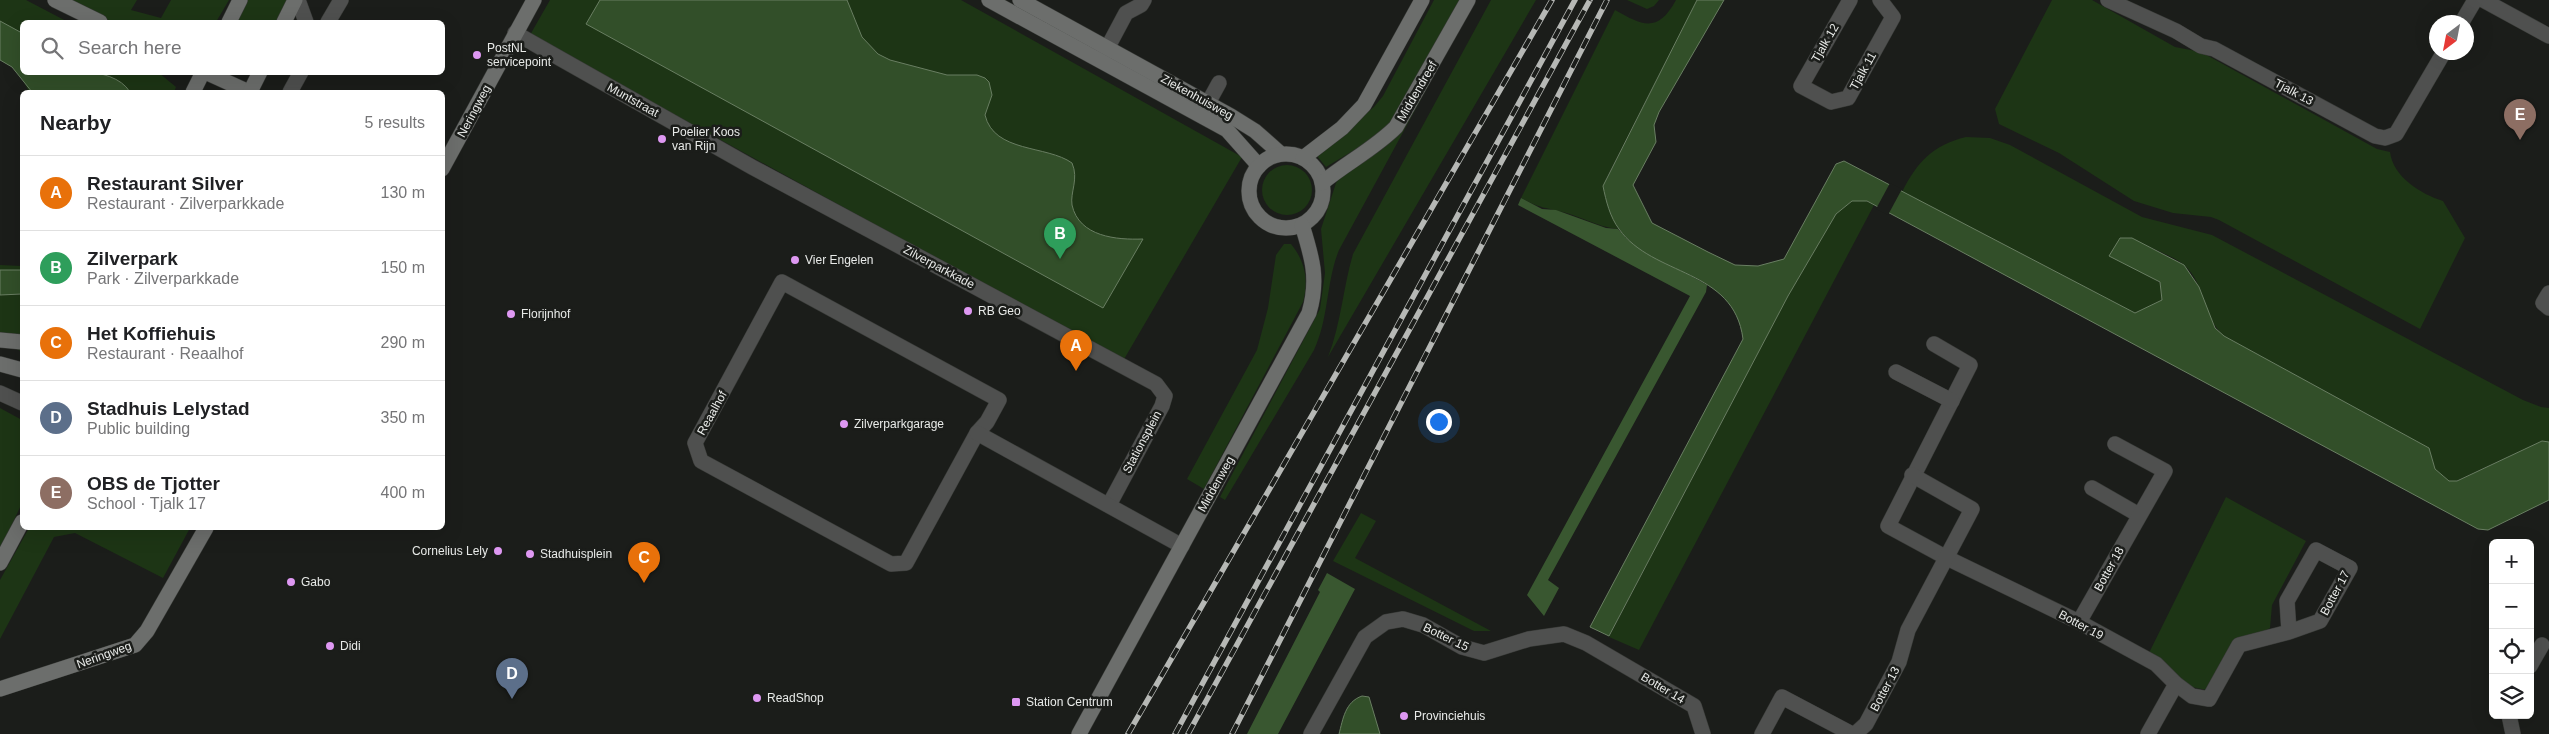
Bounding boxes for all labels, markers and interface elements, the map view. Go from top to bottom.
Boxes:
north arrow [2429,15,2474,60]
search box [20,20,445,75]
street label: Tjalk 12 [1808,21,1842,65]
icon: search [38,34,66,62]
text: Search here [78,37,182,58]
place label: PostNL servicepoint [487,41,552,69]
marker: PostNL servicepoint [471,49,483,61]
street label: Tjalk 11 [1847,49,1879,92]
street label: Middendreef [1394,58,1440,123]
street label: Ziekenhuisweg [1159,71,1235,123]
street label: Tjalk 13 [2272,76,2316,108]
street label: Muntstraat [605,80,662,120]
street label: Neringweg [454,82,494,140]
pin: E [2504,99,2536,140]
text: Nearby [40,111,111,134]
text: 5 results [365,114,425,131]
place label: Poelier Koos van Rijn [672,125,740,153]
marker: Poelier Koos van Rijn [656,133,668,145]
text: Restaurant Silver [87,173,243,194]
text: A [50,184,62,201]
text: 130 m [381,184,425,201]
text: Restaurant · Zilverparkkade [87,195,284,212]
pin: B [1044,218,1076,259]
street label: Zilverparkkade [901,242,977,292]
text: Zilverpark [87,248,178,269]
place label: Vier Engelen [805,253,874,267]
marker: Vier Engelen [789,254,801,266]
text: B [50,259,62,276]
text: 150 m [381,259,425,276]
text: Park · Zilverparkkade [87,270,239,287]
place label: RB Geo [978,304,1021,318]
marker: RB Geo [962,305,974,317]
place label: Florijnhof [521,307,571,321]
marker: Florijnhof [505,308,517,320]
text: Het Koffiehuis [87,323,216,344]
pin: A [1060,330,1092,371]
text: C [50,334,62,351]
text: 290 m [381,334,425,351]
text: Restaurant · Reaalhof [87,345,244,362]
street label: Reaalhof [694,388,730,437]
text: Stadhuis Lelystad [87,398,250,419]
street label: Stationsplein [1120,408,1164,476]
text: D [50,409,62,426]
text: 350 m [381,409,425,426]
your location [1426,409,1452,435]
place label: Zilverparkgarage [854,417,944,431]
marker: Zilverparkgarage [838,418,850,430]
text: Public building [87,420,190,437]
street label: Middenweg [1195,454,1237,514]
text: OBS de Tjotter [87,473,220,494]
text: E [51,484,61,501]
text: 400 m [381,484,425,501]
text: School · Tjalk 17 [87,495,206,512]
map controls [2489,539,2534,719]
button: + [2489,539,2534,584]
pin: C [628,542,660,583]
place label: Cornelius Lely [412,544,488,558]
street label: Botter 18 [2091,544,2127,594]
marker: Cornelius Lely [492,545,504,557]
place label: Stadhuisplein [540,547,612,561]
marker: Stadhuisplein [524,548,536,560]
street label: Botter 17 [2317,568,2353,618]
place label: Gabo [301,575,331,589]
marker: Gabo [285,576,297,588]
button: − [2489,584,2534,629]
street label: Botter 19 [2056,607,2106,643]
street label: Botter 15 [1421,620,1471,654]
button: locate [2489,629,2534,674]
street label: Neringweg [75,639,133,671]
place label: Didi [340,639,361,653]
marker: Didi [324,640,336,652]
pin: D [496,658,528,699]
street label: Botter 13 [1867,664,1903,714]
street label: Botter 14 [1639,669,1688,707]
button: layers [2489,674,2534,719]
place label: ReadShop [767,691,824,705]
marker: ReadShop [751,692,763,704]
place label: Station Centrum [1026,695,1113,709]
marker: Station Centrum [1010,696,1022,708]
place label: Provinciehuis [1414,709,1485,723]
marker: Provinciehuis [1398,710,1410,722]

